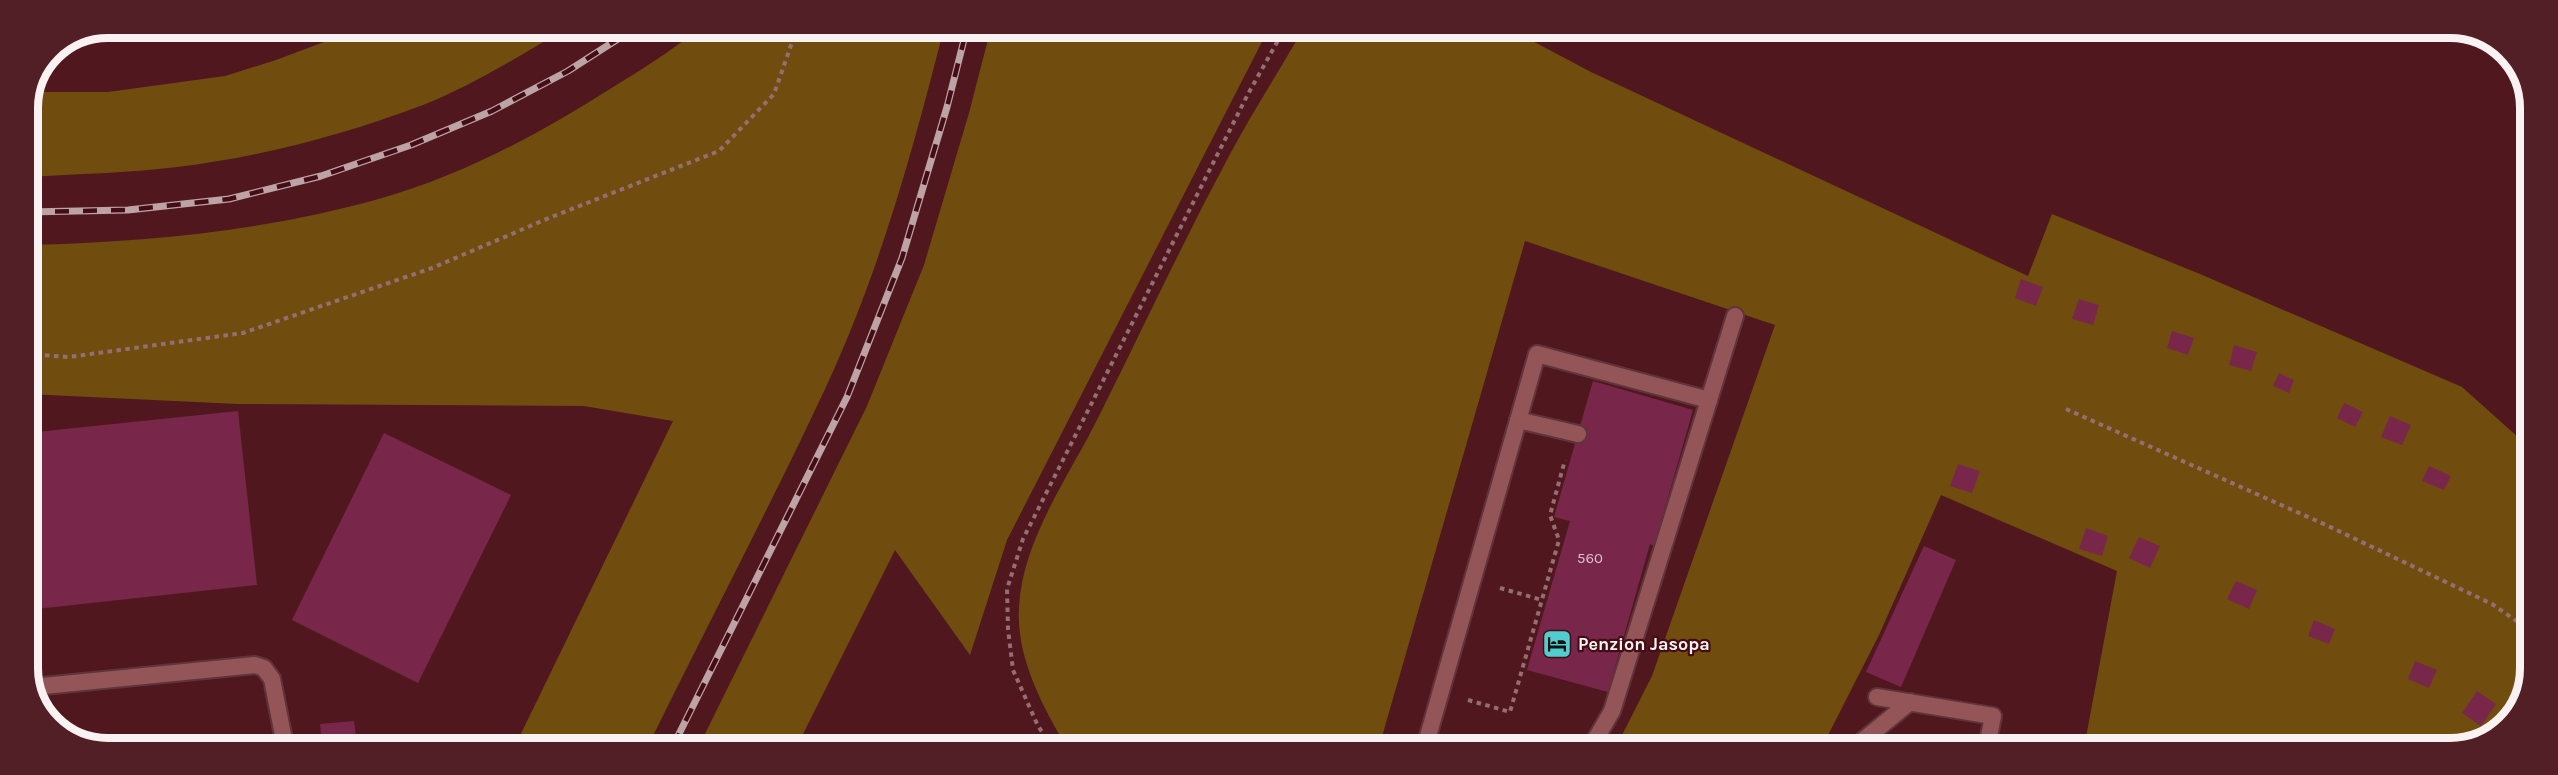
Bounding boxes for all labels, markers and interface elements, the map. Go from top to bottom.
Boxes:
house number: 560 [1577,549,1603,567]
hotel icon: Penzion Jasopa [1541,628,1573,660]
place label: Penzion Jasopa [1578,633,1710,655]

